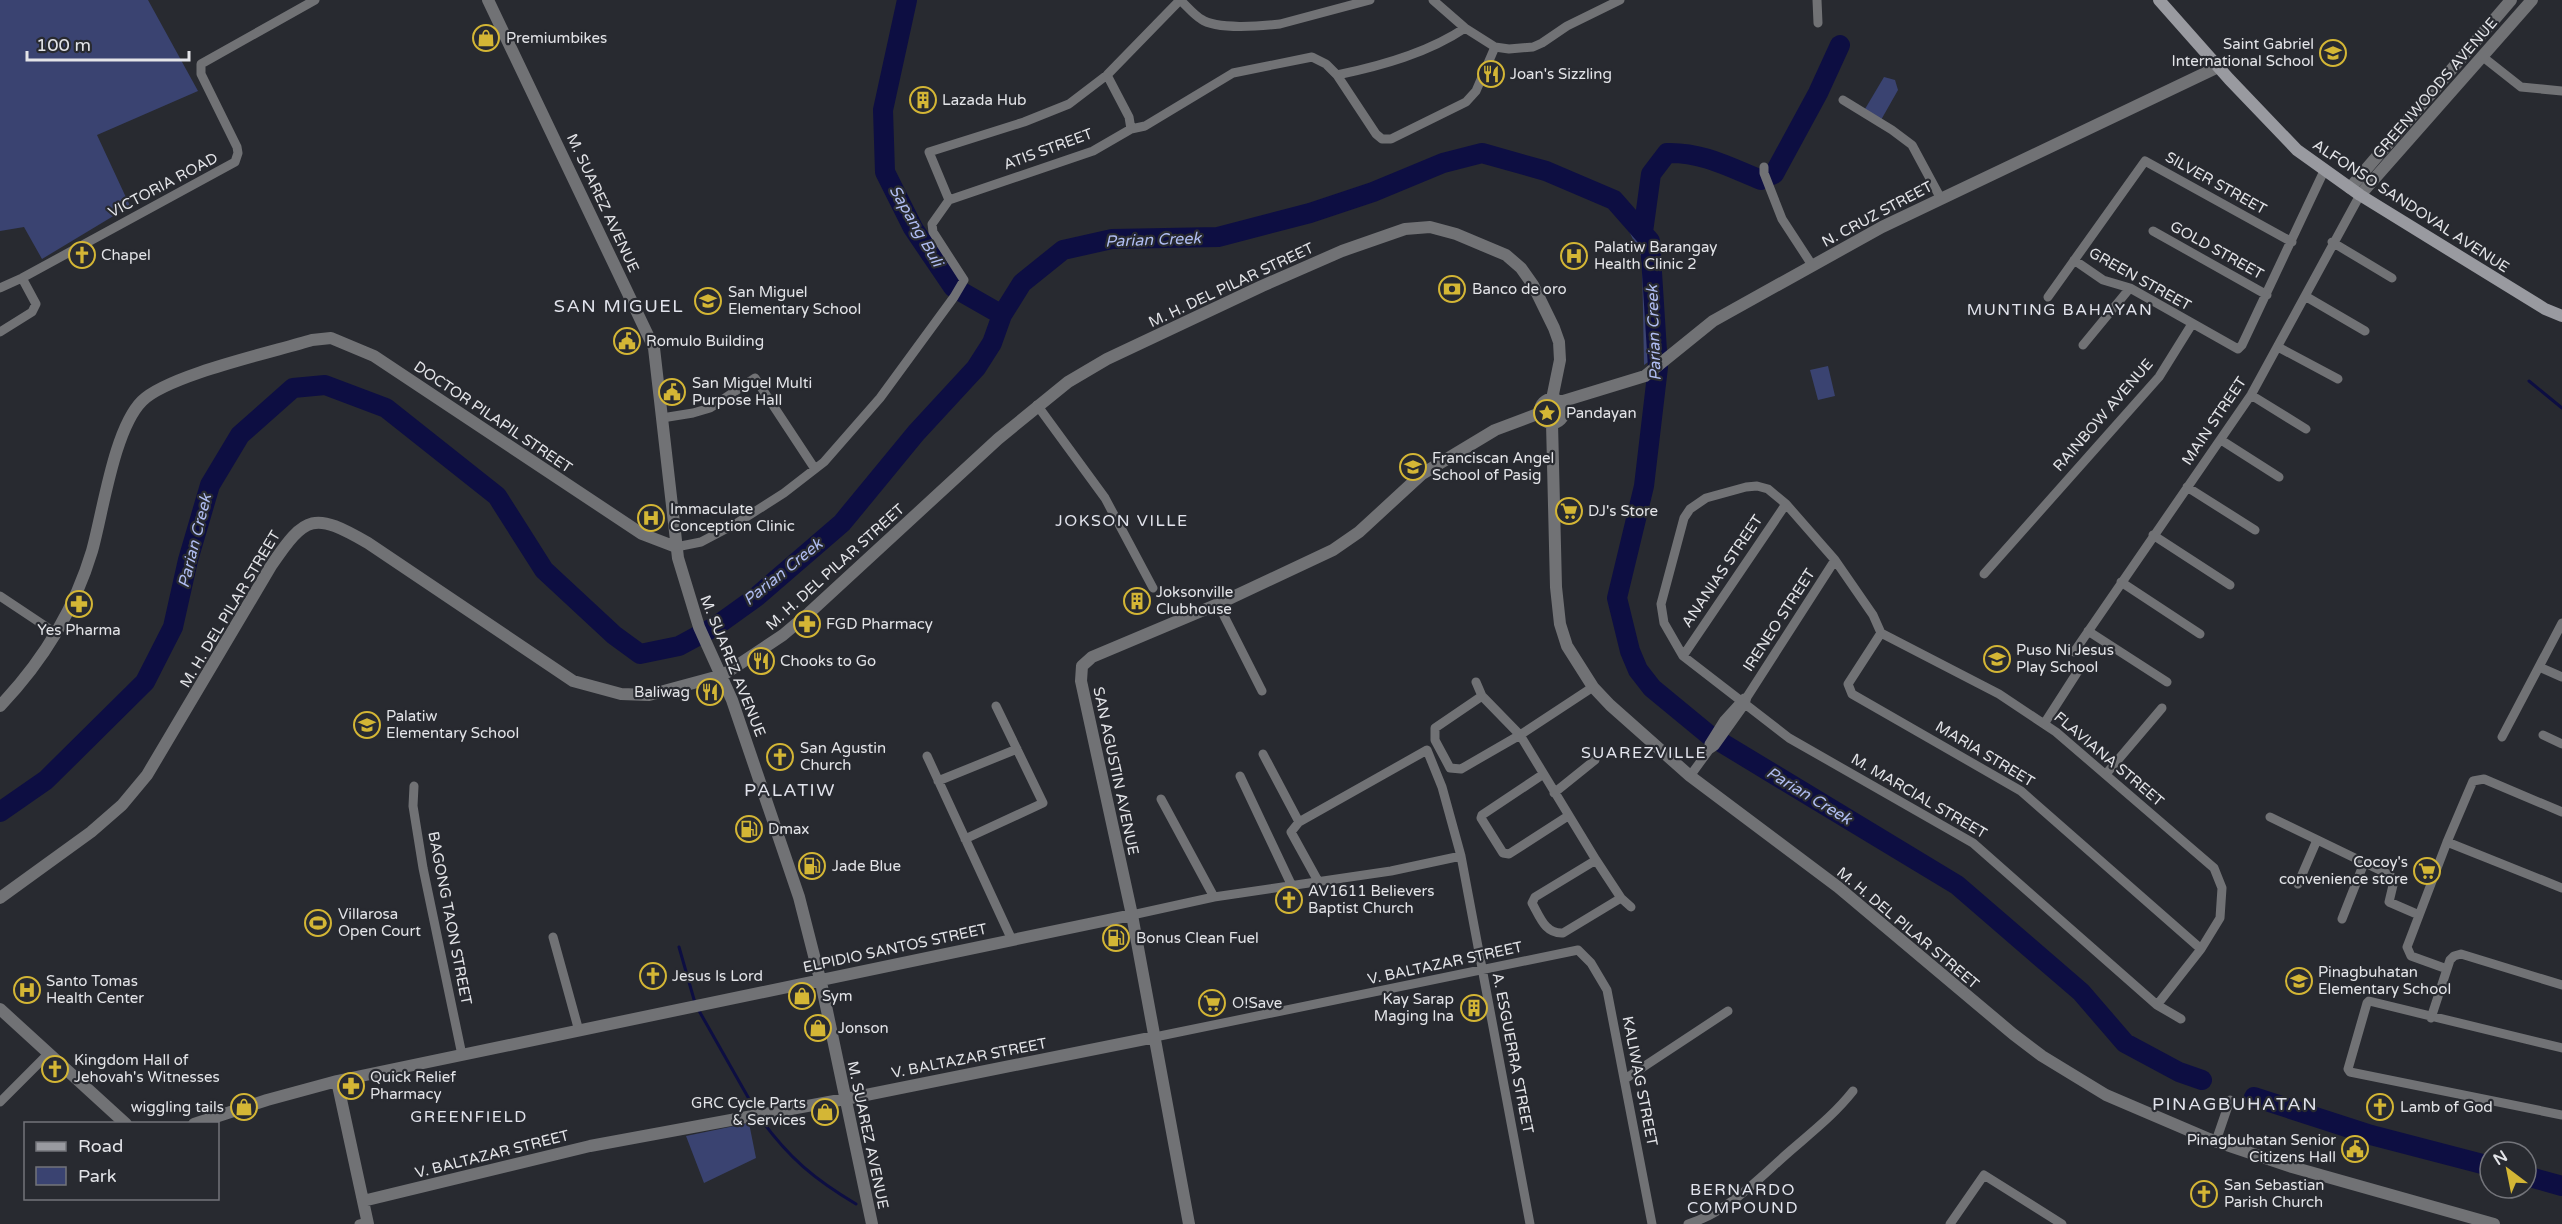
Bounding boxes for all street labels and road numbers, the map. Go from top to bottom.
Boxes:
street label: GREENWOODS AVENUE [2369,14,2501,162]
street label: ATIS STREET [1001,125,1095,173]
street label: M. SUAREZ AVENUE [563,131,643,275]
street label: ALFONSO SANDOVAL AVENUE [2309,136,2513,276]
street label: SILVER STREET [2162,148,2270,218]
street label: VICTORIA ROAD [105,149,221,221]
street label: N. CRUZ STREET [1819,177,1935,251]
street label: GOLD STREET [2167,217,2267,283]
street label: M. H. DEL PILAR STREET [1146,239,1316,331]
street label: GREEN STREET [2086,244,2194,314]
street label: RAINBOW AVENUE [2049,355,2157,475]
street label: DOCTOR PILAPIL STREET [410,357,576,477]
street label: MAIN STREET [2178,373,2250,469]
street label: M. H. DEL PILAR STREET [762,500,908,634]
street label: ANANIAS STREET [1678,511,1766,631]
street label: M. H. DEL PILAR STREET [176,527,284,691]
street label: IRENEO STREET [1739,565,1819,675]
street label: M. SUAREZ AVENUE [696,593,770,739]
street label: SAN AGUSTIN AVENUE [1089,685,1143,857]
street label: FLAVIANA STREET [2050,708,2168,810]
street label: MARIA STREET [1932,717,2038,791]
street label: M. MARCIAL STREET [1848,750,1990,842]
street label: BAGONG TAON STREET [424,830,476,1006]
street label: M. H. DEL PILAR STREET [1833,863,1983,993]
street label: ELPIDIO SANTOS STREET [801,920,989,976]
street label: V. BALTAZAR STREET [1366,938,1524,988]
street label: A. ESGUERRA STREET [1489,971,1537,1135]
street label: KALIWAG STREET [1619,1014,1661,1148]
street label: V. BALTAZAR STREET [890,1034,1048,1082]
street label: M. SUAREZ AVENUE [843,1059,893,1211]
street label: V. BALTAZAR STREET [413,1126,571,1182]

